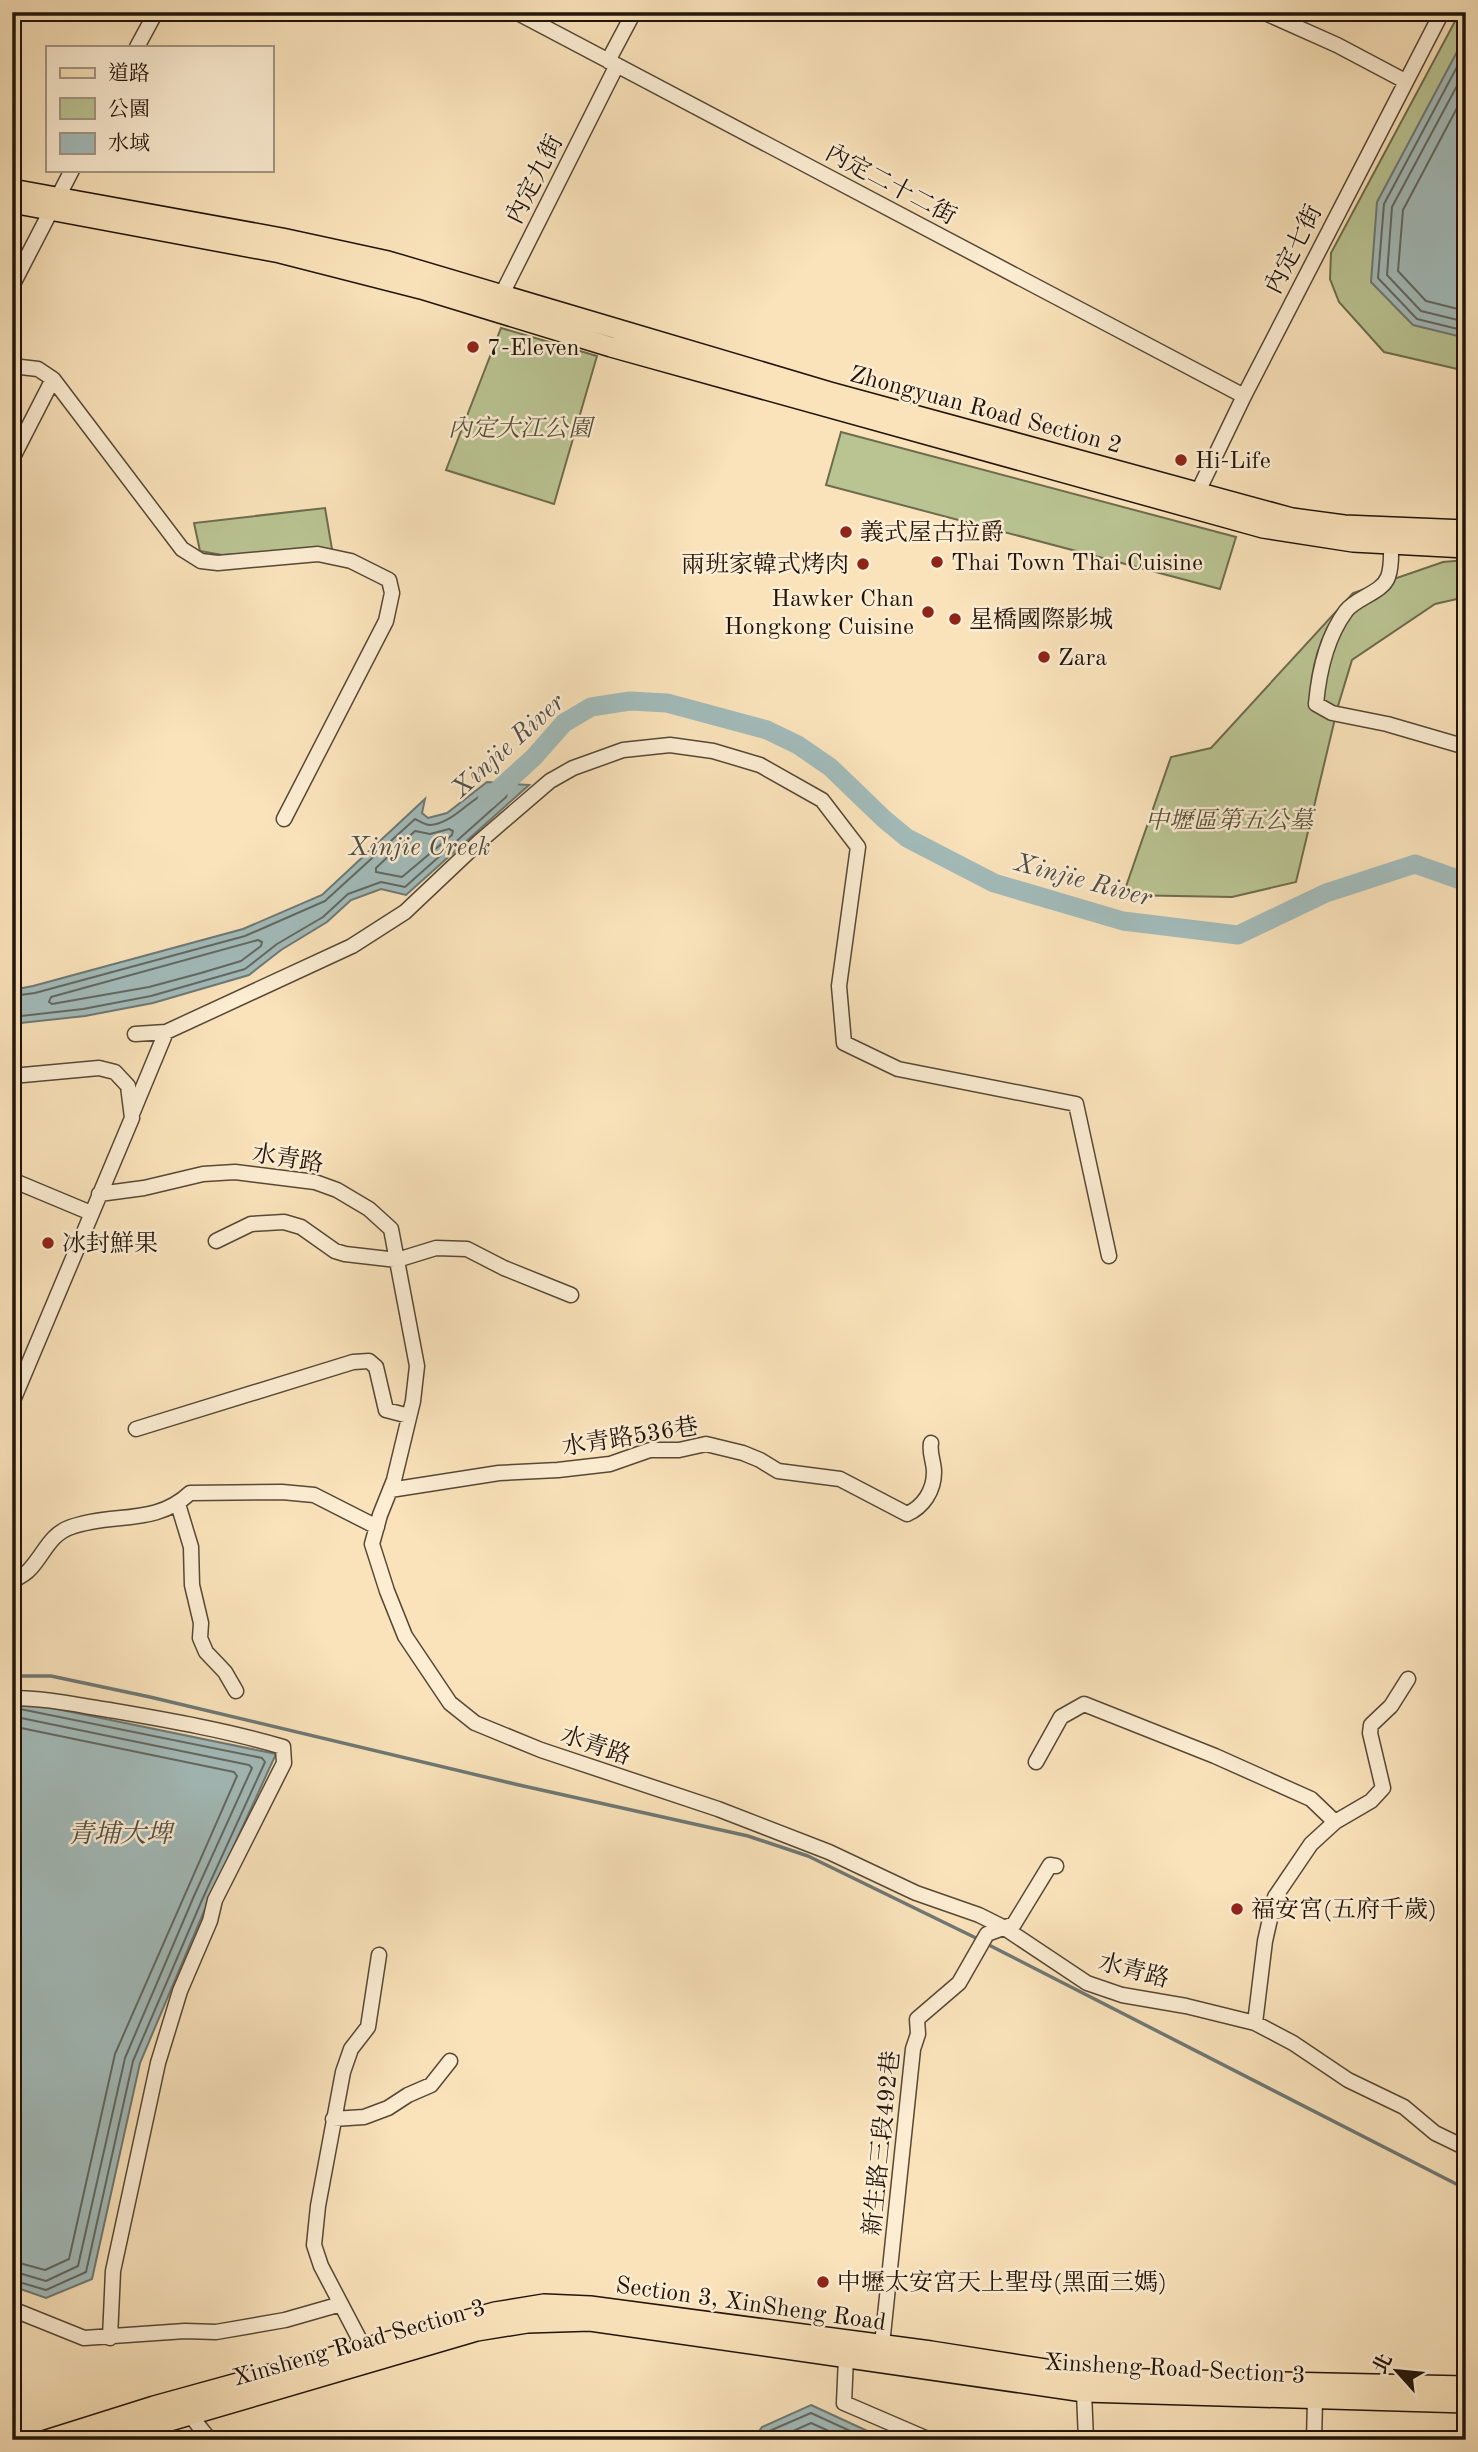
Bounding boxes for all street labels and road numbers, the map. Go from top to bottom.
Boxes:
street label: 內定九街 [501,130,568,228]
street label: 內定二十二街 [821,139,961,230]
street label: 內定七街 [1260,200,1327,298]
street label: Zhongyuan Road Section 2 [847,363,1124,459]
street label: 水青路 [250,1140,326,1177]
street label: 水青路536巷 [560,1412,700,1461]
street label: 水青路 [557,1721,634,1770]
street label: 水青路 [1096,1948,1172,1993]
street label: 新生路三段492巷 [858,2049,905,2237]
street label: Section 3, XinSheng Road [614,2274,887,2336]
street label: Xinsheng Road Section 3 [231,2296,489,2392]
street label: Xinsheng Road Section 3 [1044,2351,1306,2389]

